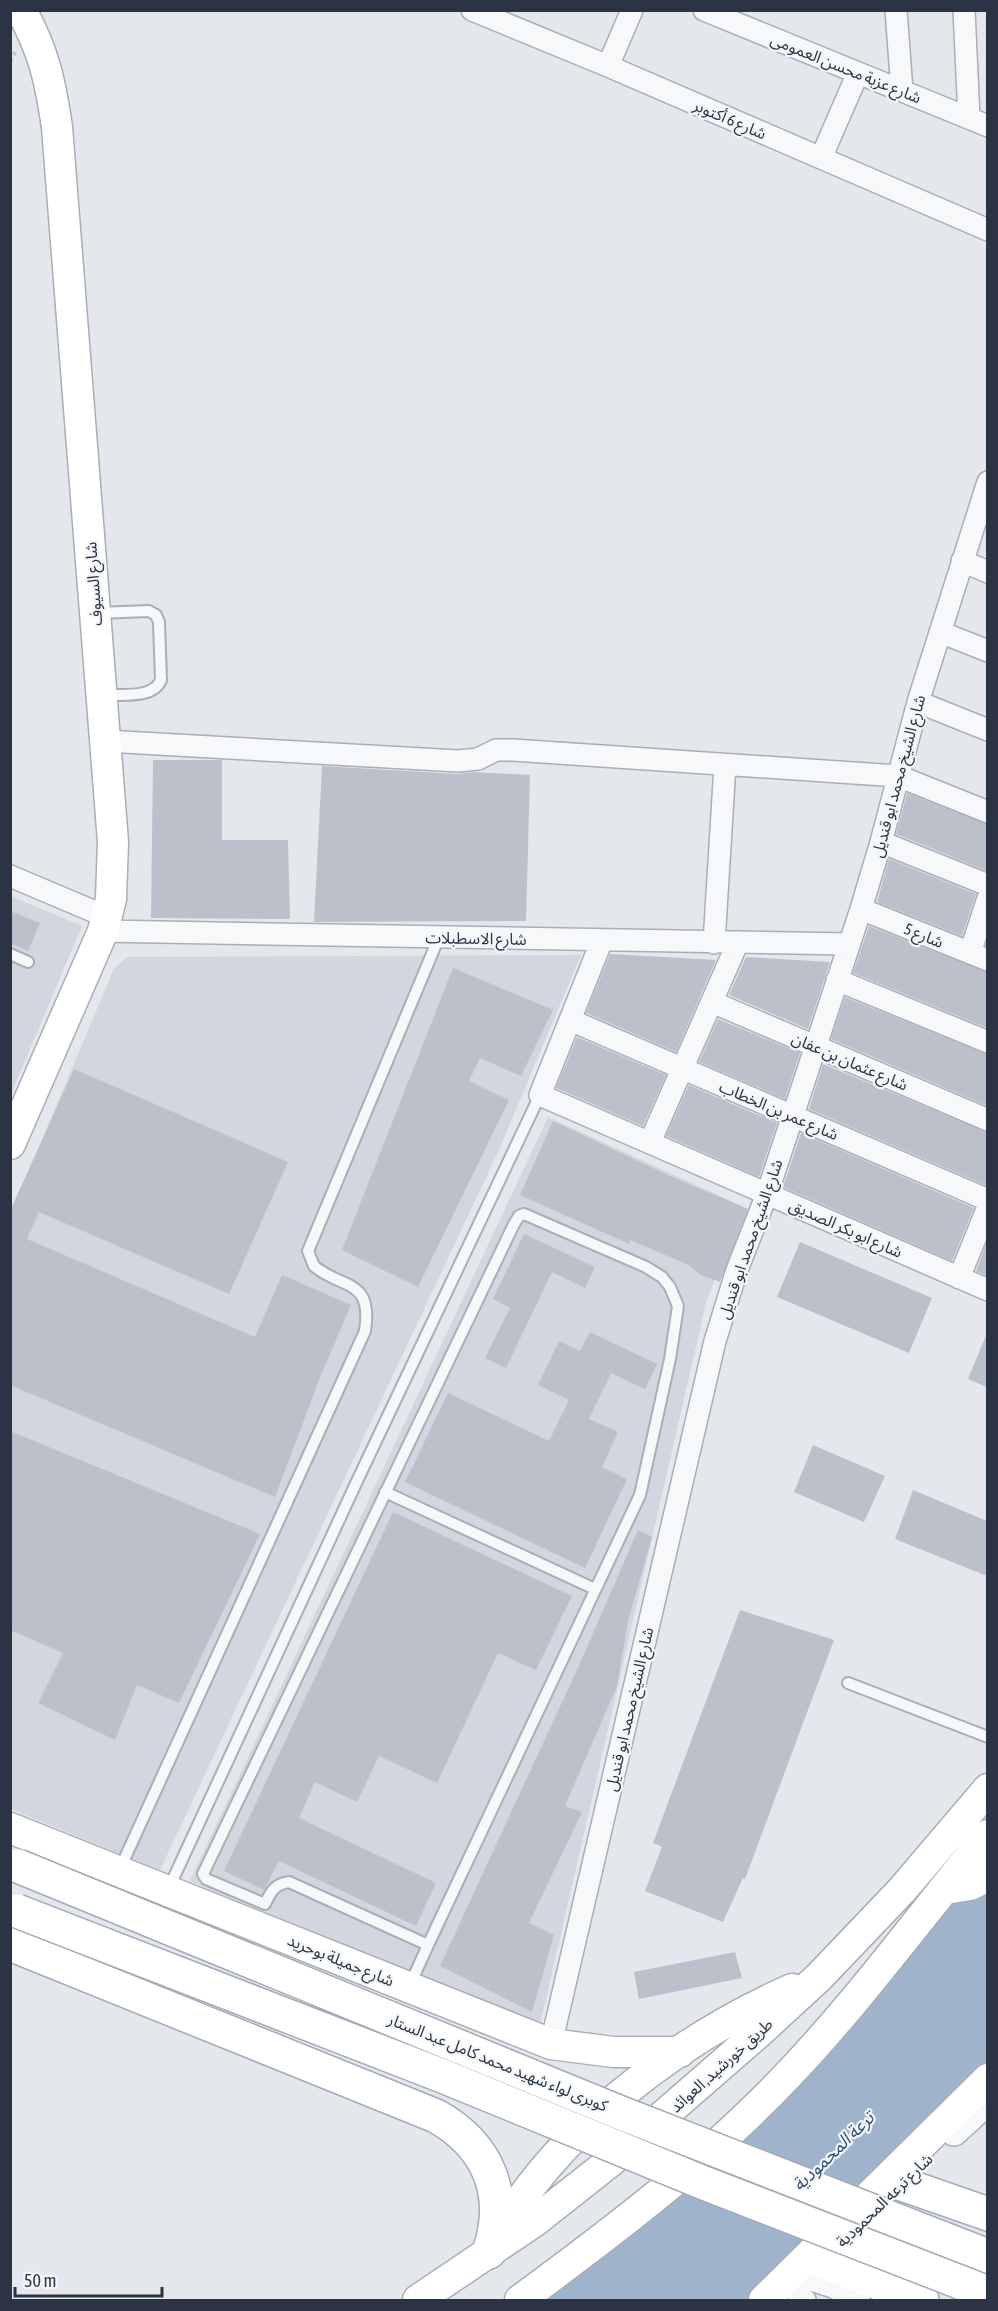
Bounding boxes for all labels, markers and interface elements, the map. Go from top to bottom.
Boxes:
street label: شارع عزبة محسن العمومى [767,30,924,110]
street label: شارع 6 أكتوبر [688,95,769,146]
street label: شارع السيوف [81,541,109,627]
street label: شارع الشيخ محمد ابو قنديل [868,693,932,860]
street label: شارع 5 [900,919,946,955]
street label: شارع الاسطبلات [425,928,527,952]
street label: شارع عثمان بن عفان [788,1028,911,1097]
street label: شارع عمر بن الخطاب [715,1077,841,1147]
street label: شارع الشيخ محمد ابو قنديل [714,1157,790,1322]
street label: شارع ابو بكر الصديق [785,1195,905,1265]
street label: شارع الشيخ محمد ابو قنديل [601,1625,661,1794]
street label: شارع جميلة بوحريد [284,1930,397,1993]
street label: كوبرى لواء شهيد محمد كامل عبد الستار [384,2009,611,2115]
street label: طريق خورشيد, العوائد [666,2014,777,2117]
water label: ترعة المحمودية [788,2105,881,2196]
street label: شارع ترعه المحمودية [832,2150,939,2253]
scale bar [15,2260,162,2298]
text: 50 m [24,2270,56,2291]

